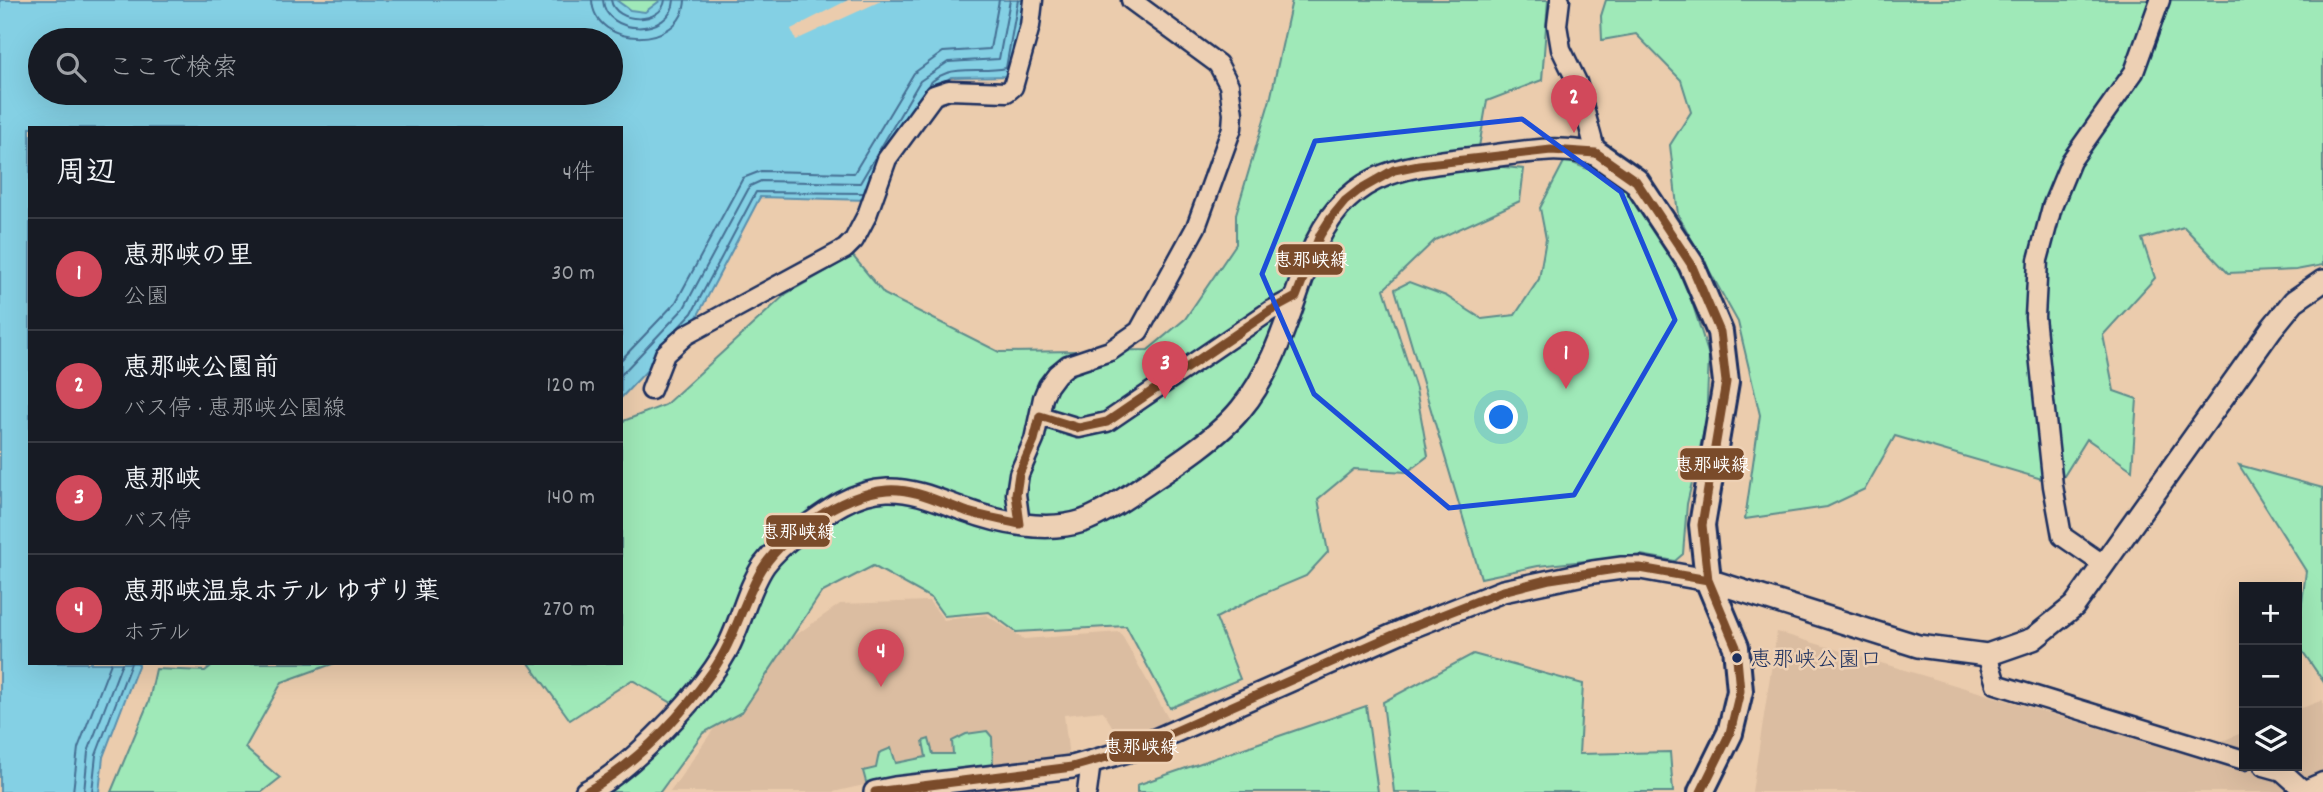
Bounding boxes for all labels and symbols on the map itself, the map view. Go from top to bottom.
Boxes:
pin: 2 [1551,75,1597,133]
line badge: 恵那峡線 [1277,243,1344,276]
text: 恵那峡線 [1273,249,1349,276]
pin: 1 [1543,331,1589,389]
pin: 3 [1142,341,1188,399]
your location [1484,400,1518,434]
line badge: 恵那峡線 [1679,447,1745,481]
text: 恵那峡線 [1674,454,1750,481]
line badge: 恵那峡線 [765,514,831,548]
text: 恵那峡線 [760,521,836,548]
pin: 4 [858,629,904,687]
place label: 恵那峡公園口 [1750,646,1882,677]
marker: 恵那峡公園口 [1730,651,1744,665]
line badge: 恵那峡線 [1108,730,1174,763]
text: 恵那峡線 [1103,736,1179,763]

